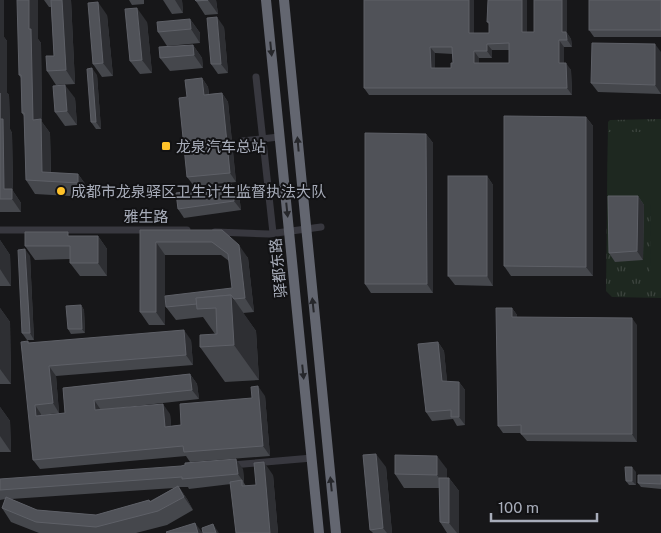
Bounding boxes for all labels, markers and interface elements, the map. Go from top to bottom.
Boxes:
one-way arrow [267,41,275,57]
one-way arrow [294,135,302,151]
place label: 龙泉汽车总站 [176,138,266,155]
marker: 龙泉汽车总站 [160,140,172,152]
place label: 成都市龙泉驿区卫生计生监督执法大队 [71,183,326,200]
marker: 成都市龙泉驿区卫生计生监督执法大队 [55,185,67,197]
one-way arrow [283,202,291,218]
street label: 雅生路 [123,208,169,225]
street label: 驿都东路 [266,237,290,299]
one-way arrow [309,297,317,313]
one-way arrow [300,364,308,380]
one-way arrow [327,476,335,492]
scale bar [491,490,597,522]
text: 100 m [498,499,539,516]

